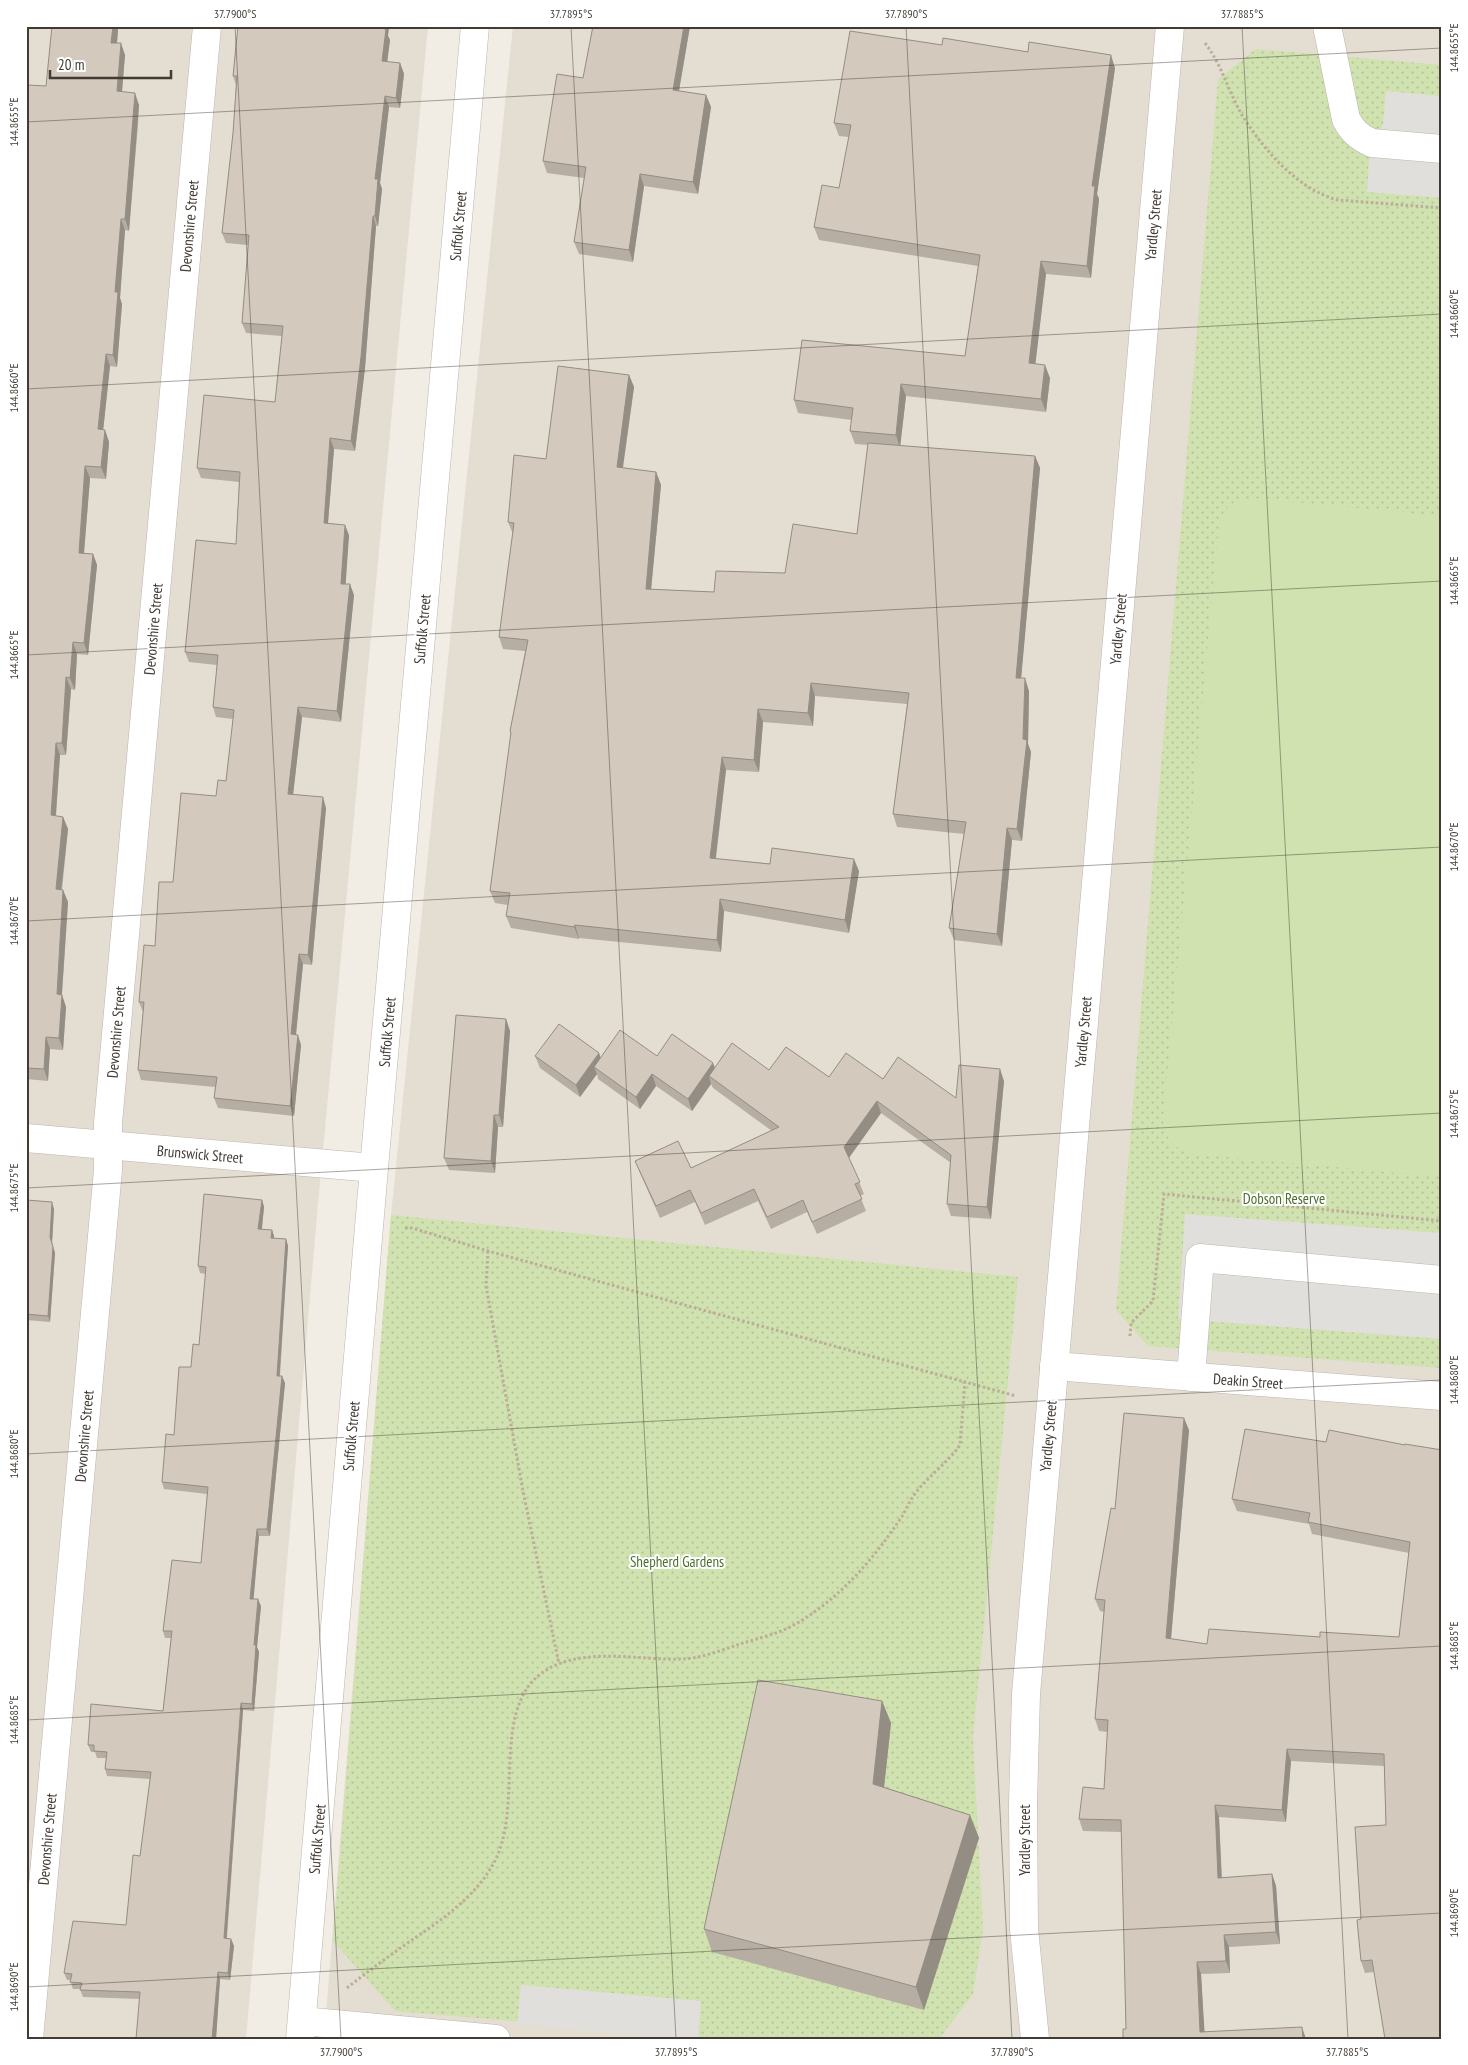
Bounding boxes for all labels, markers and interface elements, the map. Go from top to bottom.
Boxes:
text: 37.7900°S [214,6,256,21]
text: 37.7895°S [550,6,592,21]
text: 37.7890°S [885,6,927,21]
text: 37.7885°S [1221,6,1263,21]
text: 144.8655°E [1446,23,1461,73]
scale bar [50,48,171,80]
text: 20 m [58,55,84,74]
text: 144.8655°E [6,97,21,147]
street label: Devonshire Street [176,179,202,273]
street label: Yardley Street [1140,189,1166,261]
street label: Suffolk Street [445,190,471,262]
text: 144.8660°E [1446,289,1461,339]
text: 144.8660°E [6,363,21,413]
text: 144.8665°E [1446,556,1461,606]
street label: Devonshire Street [140,582,166,676]
street label: Suffolk Street [409,593,435,665]
street label: Yardley Street [1105,593,1131,665]
text: 144.8665°E [6,630,21,680]
text: 144.8670°E [1446,822,1461,872]
text: 144.8670°E [6,896,21,946]
street label: Devonshire Street [103,985,129,1079]
street label: Suffolk Street [374,996,400,1068]
street label: Yardley Street [1070,996,1096,1068]
text: 144.8675°E [1446,1089,1461,1139]
street label: Brunswick Street [156,1141,244,1167]
text: 144.8675°E [6,1163,21,1213]
park label: Dobson Reserve [1243,1189,1325,1208]
text: 144.8680°E [1446,1355,1461,1405]
street label: Deakin Street [1212,1369,1284,1393]
street label: Devonshire Street [71,1389,97,1483]
street label: Suffolk Street [338,1400,364,1472]
street label: Yardley Street [1035,1400,1061,1472]
text: 144.8680°E [6,1429,21,1479]
park label: Shepherd Gardens [630,1552,724,1571]
text: 144.8685°E [1446,1621,1461,1671]
text: 144.8685°E [6,1695,21,1745]
street label: Devonshire Street [34,1792,60,1886]
street label: Suffolk Street [304,1803,330,1875]
street label: Yardley Street [1015,1804,1034,1876]
text: 144.8690°E [1446,1888,1461,1938]
text: 144.8690°E [6,1962,21,2012]
text: 37.7900°S [320,2044,362,2059]
text: 37.7895°S [655,2044,697,2059]
text: 37.7890°S [991,2044,1033,2059]
text: 37.7885°S [1326,2044,1368,2059]

